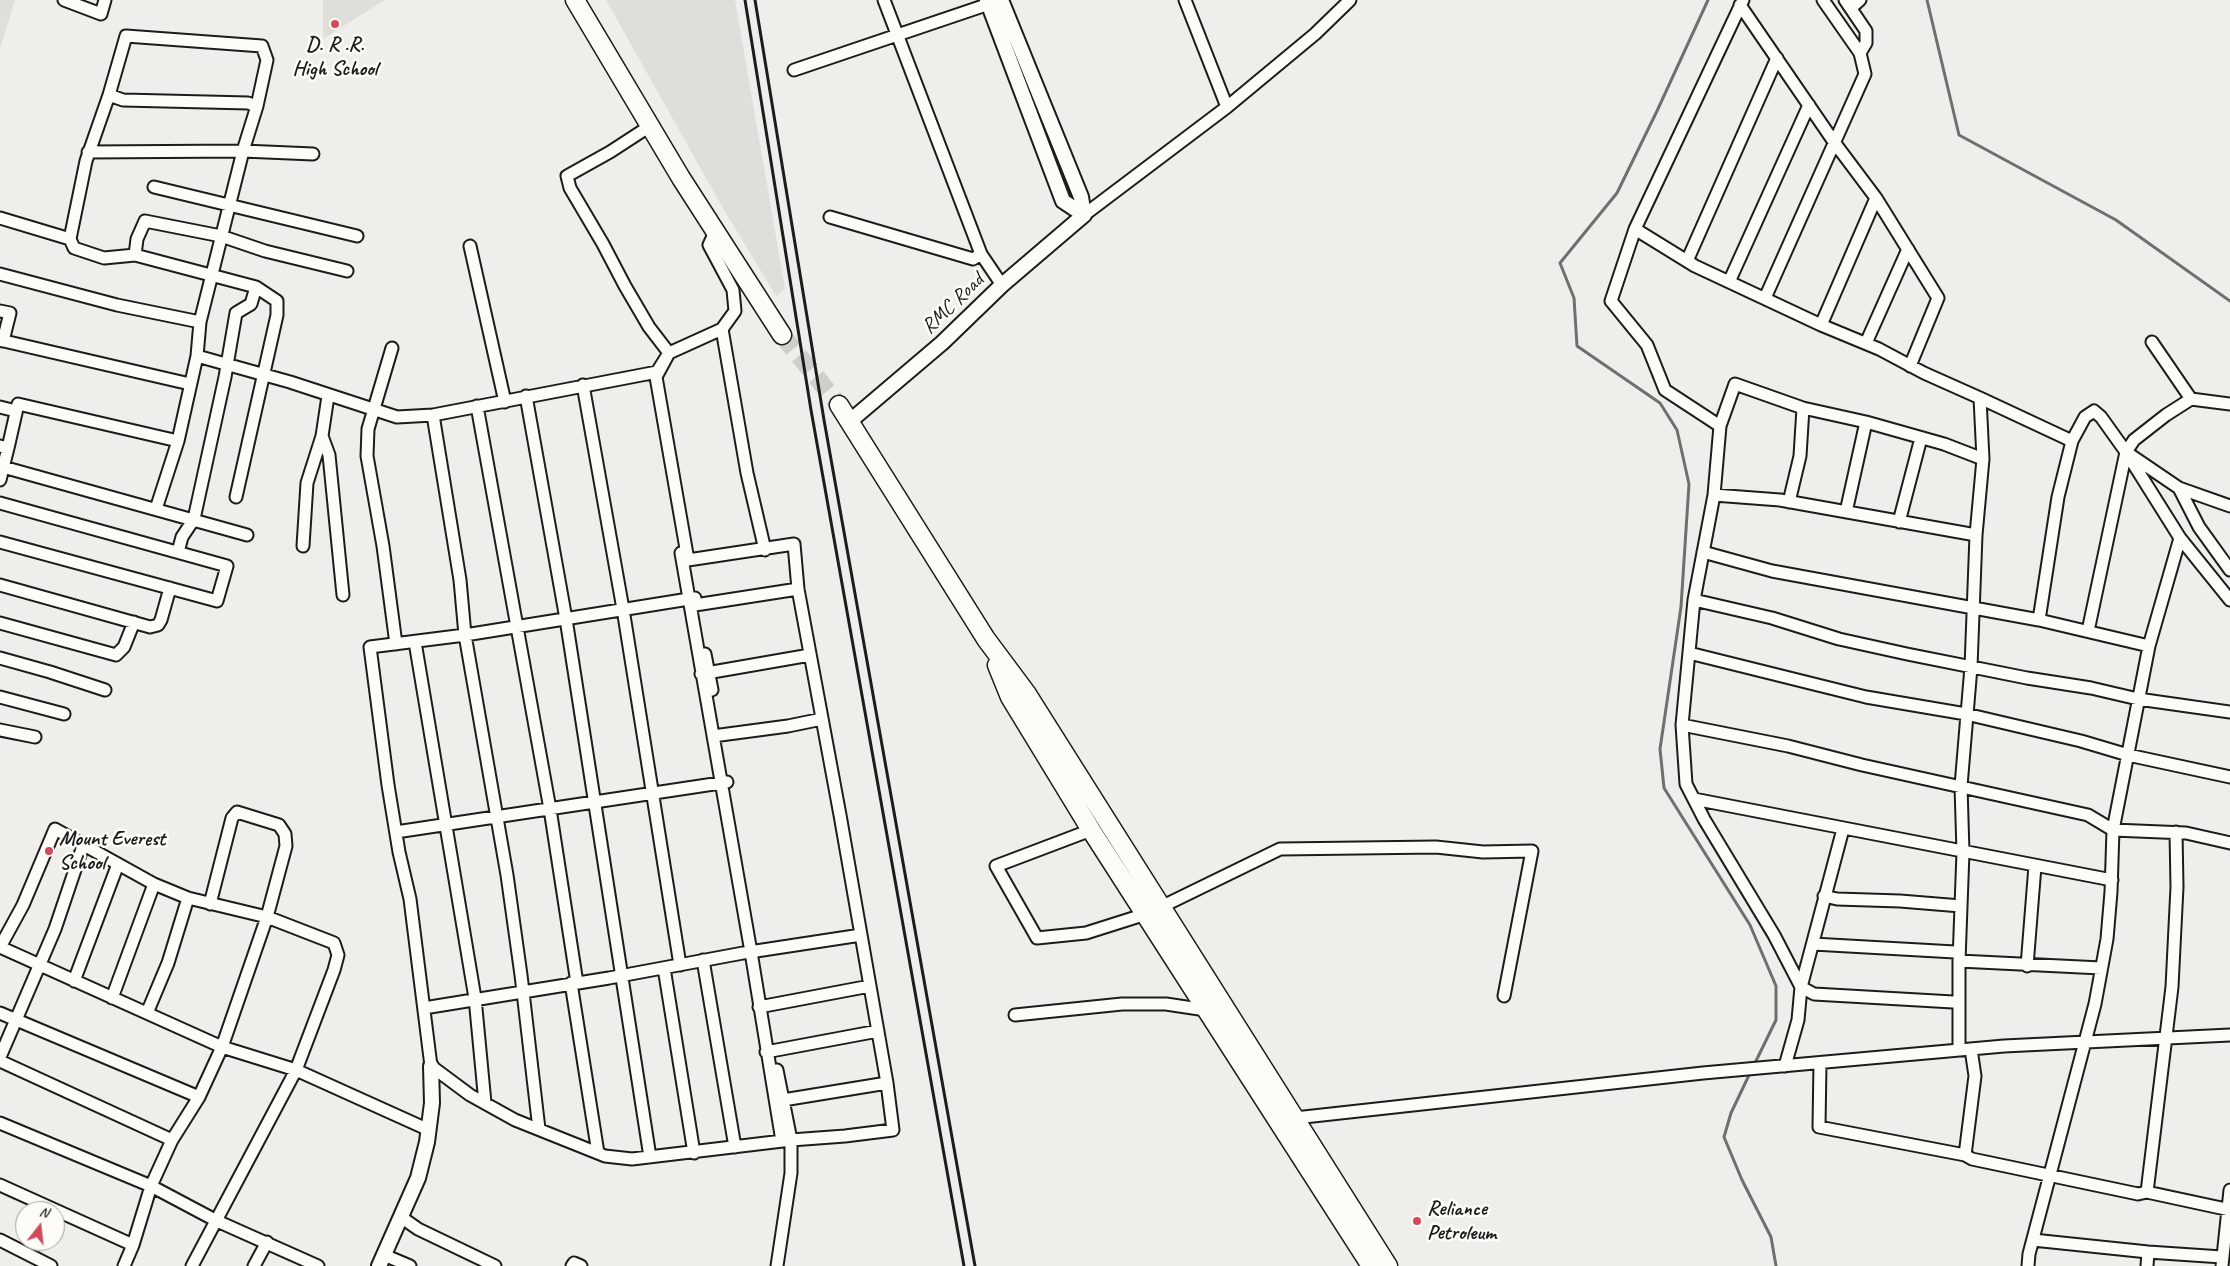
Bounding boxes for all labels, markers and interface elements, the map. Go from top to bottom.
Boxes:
marker: D. R .R. High School [329,18,341,30]
place label: D. R .R. High School [292,32,378,82]
street label: RMC Road [917,268,989,340]
place label: Mount Everest School [59,826,165,876]
marker: Mount Everest School [43,845,55,857]
place label: Reliance Petroleum [1427,1196,1496,1246]
north arrow [15,1201,65,1251]
text: N [37,1203,51,1221]
marker: Reliance Petroleum [1411,1215,1423,1227]

